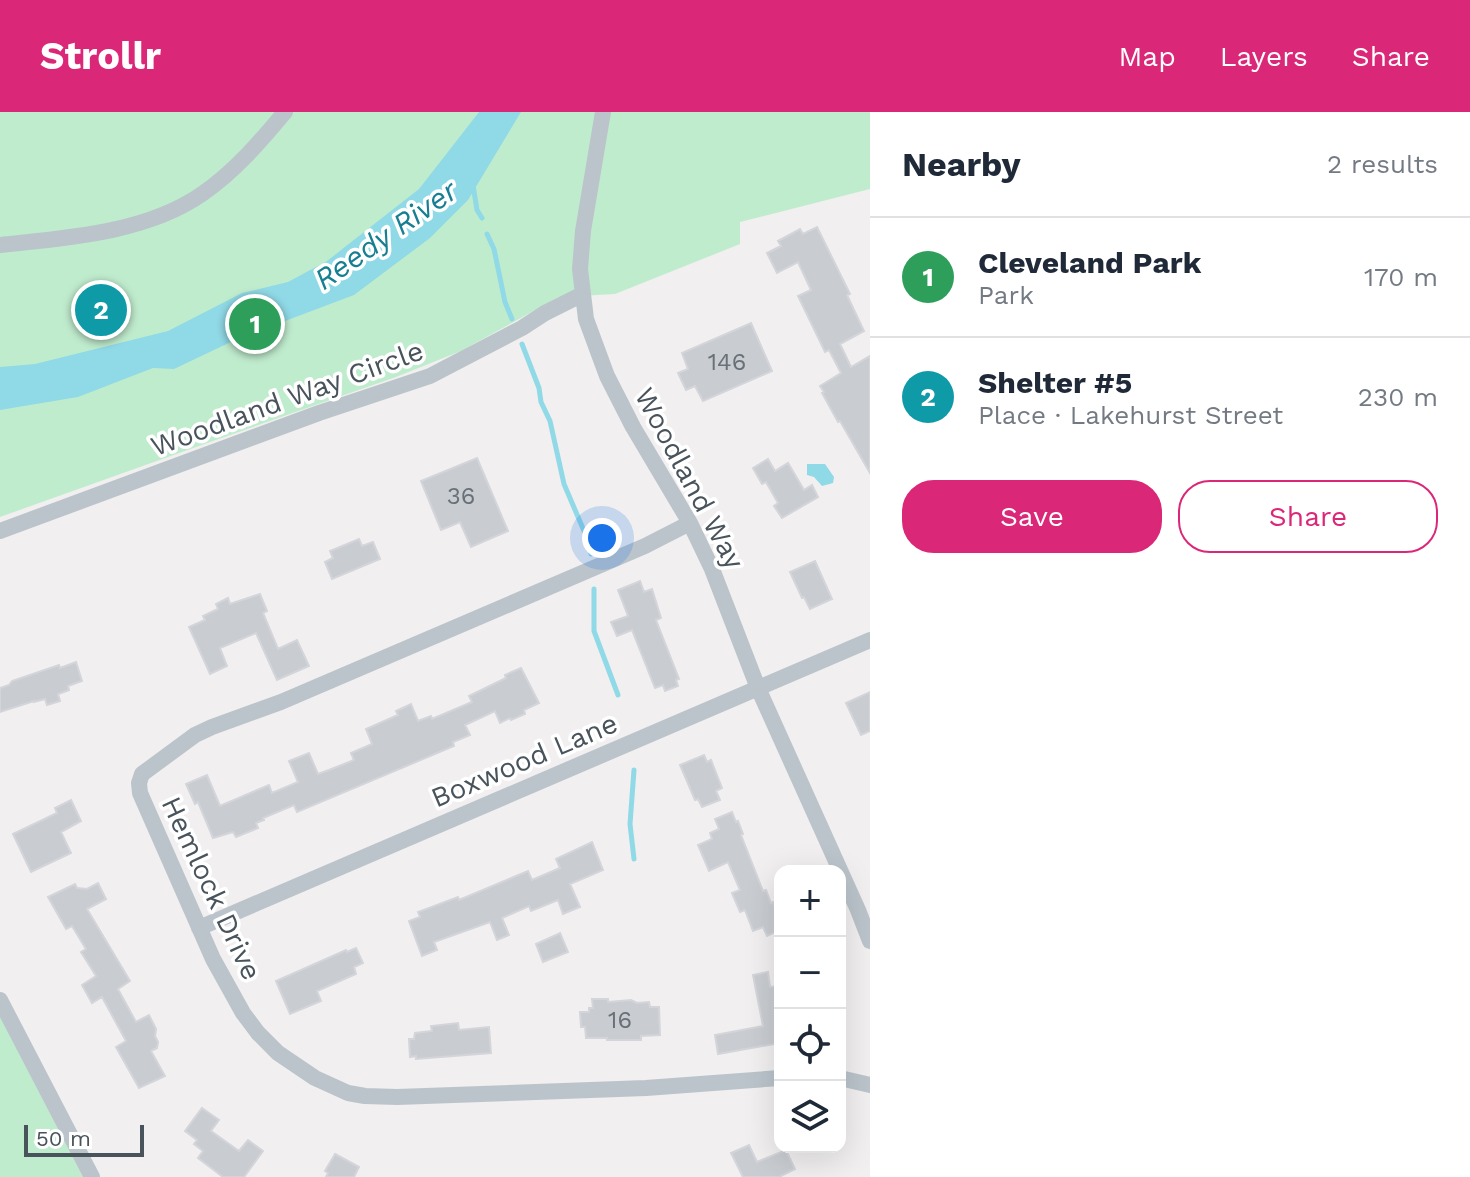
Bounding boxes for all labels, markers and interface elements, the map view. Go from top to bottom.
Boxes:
text: Strollr [40,34,161,78]
text: Map [1119,40,1176,73]
text: Layers [1220,40,1308,73]
text: Share [1352,40,1430,73]
text: Nearby [902,144,1021,184]
text: 2 results [1327,149,1438,179]
water label: Reedy River [308,172,465,297]
text: Cleveland Park [978,245,1201,280]
text: 1 [922,262,934,292]
text: 170 m [1364,262,1438,292]
pin: 2 [75,280,127,340]
text: Park [978,280,1034,310]
pin: 1 [229,294,281,354]
street label: Woodland Way Circle [146,334,428,463]
house number: 146 [708,348,746,376]
text: Shelter #5 [978,365,1132,400]
street label: Woodland Way [628,382,751,575]
text: 2 [920,382,936,412]
text: 230 m [1358,382,1438,412]
text: Place · Lakehurst Street [978,400,1283,430]
button: Save [902,480,1162,553]
button: Share [1178,480,1438,553]
house number: 36 [447,482,475,510]
your location [582,518,622,558]
street label: Boxwood Lane [426,706,622,815]
street label: Hemlock Drive [155,791,268,985]
map controls [774,865,846,1153]
button: + [774,865,846,937]
button: − [774,937,846,1009]
house number: 16 [608,1006,632,1034]
button: locate [774,1009,846,1081]
button: layers [774,1081,846,1153]
scale bar [24,1121,144,1157]
text: 50 m [36,1126,91,1151]

